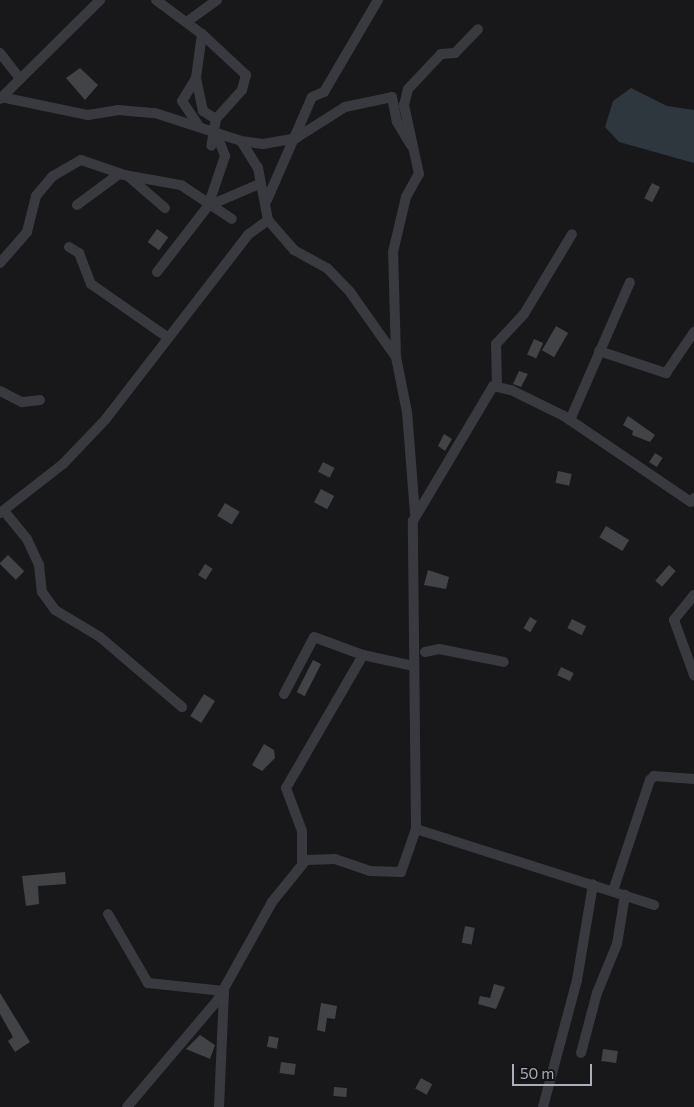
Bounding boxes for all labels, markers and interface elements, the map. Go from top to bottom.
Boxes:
scale bar [514,1054,594,1086]
text: 50 m [520,1064,554,1082]

